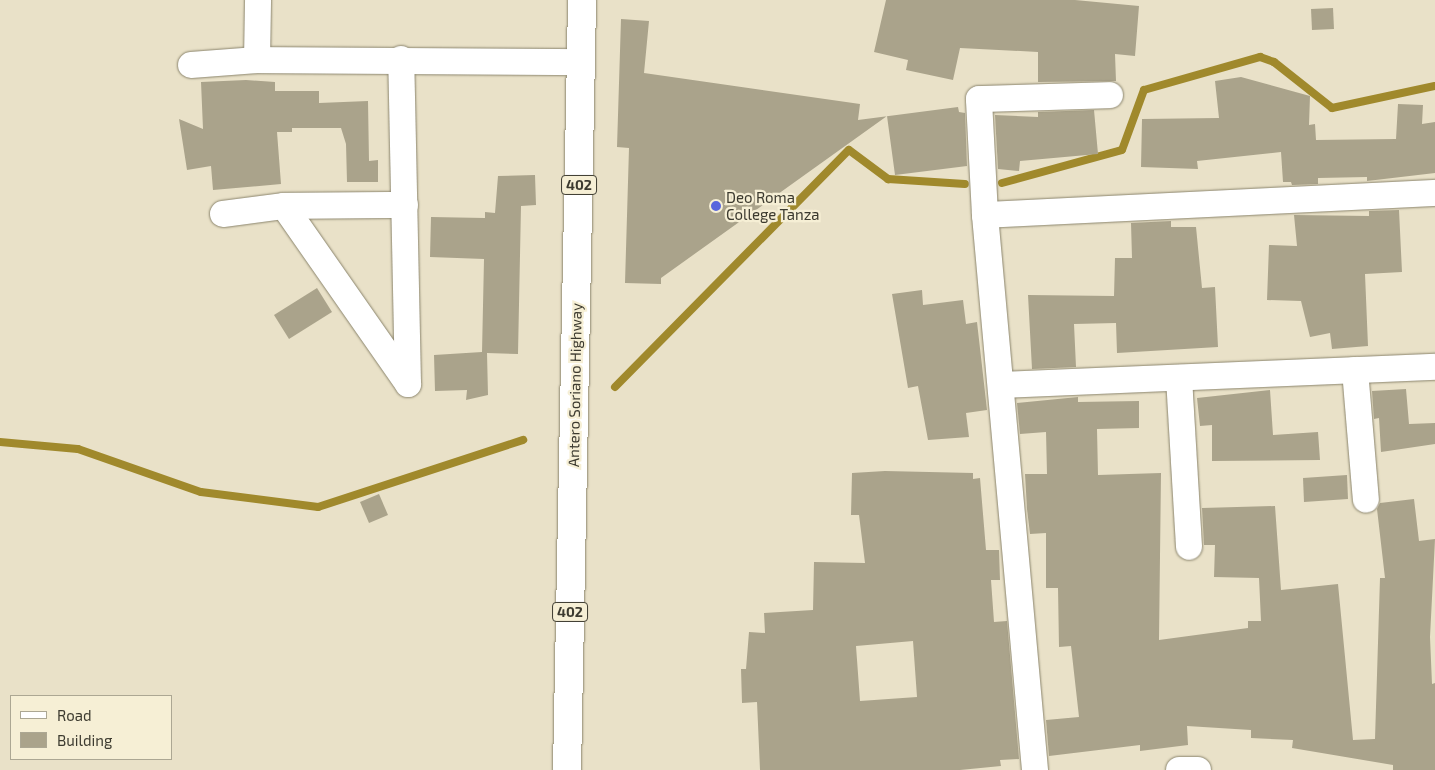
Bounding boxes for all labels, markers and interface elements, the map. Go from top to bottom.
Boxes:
road number: 402 [560,174,598,196]
place label: Deo Roma College Tanza [726,188,820,223]
marker: Deo Roma College Tanza [710,200,722,212]
street label: Antero Soriano Highway [565,303,585,467]
road number: 402 [551,600,589,624]
legend [10,695,172,760]
text: Road [57,706,92,724]
text: Building [57,731,112,749]

